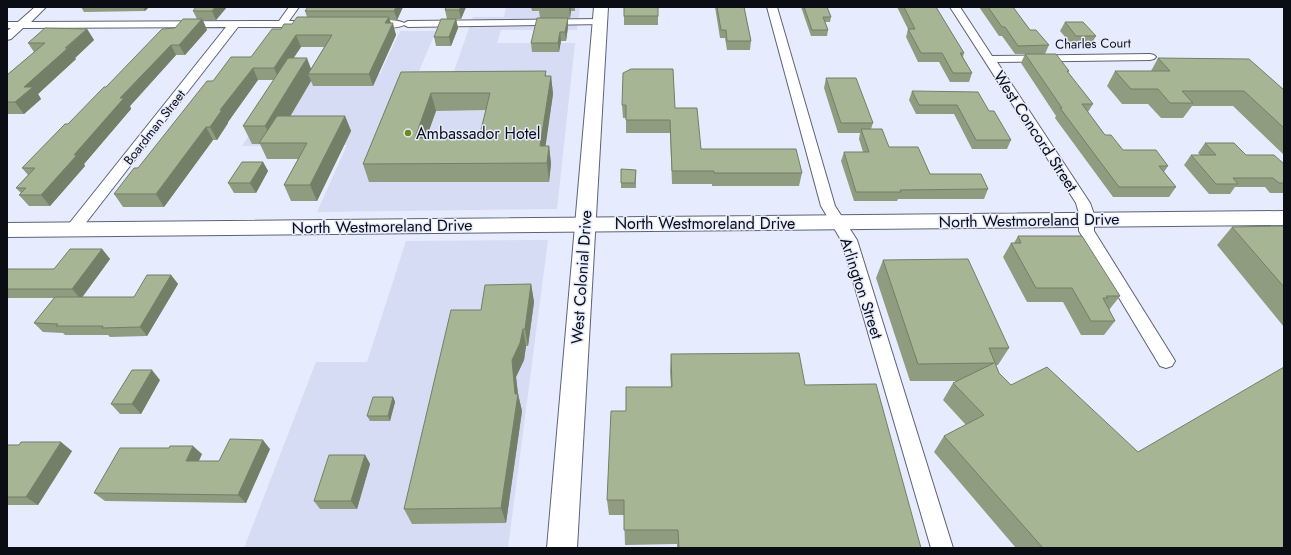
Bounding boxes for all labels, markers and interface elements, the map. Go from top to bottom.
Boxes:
street label: Charles Court [1055,33,1132,54]
street label: West Concord Street [988,66,1083,196]
street label: Boardman Street [119,85,190,169]
place label: Ambassador Hotel [416,122,541,145]
marker: Ambassador Hotel [403,128,413,138]
street label: North Westmoreland Drive [938,207,1120,234]
street label: West Colonial Drive [565,209,598,345]
street label: North Westmoreland Drive [615,212,795,235]
street label: North Westmoreland Drive [291,213,473,240]
street label: Arlington Street [834,234,889,342]

